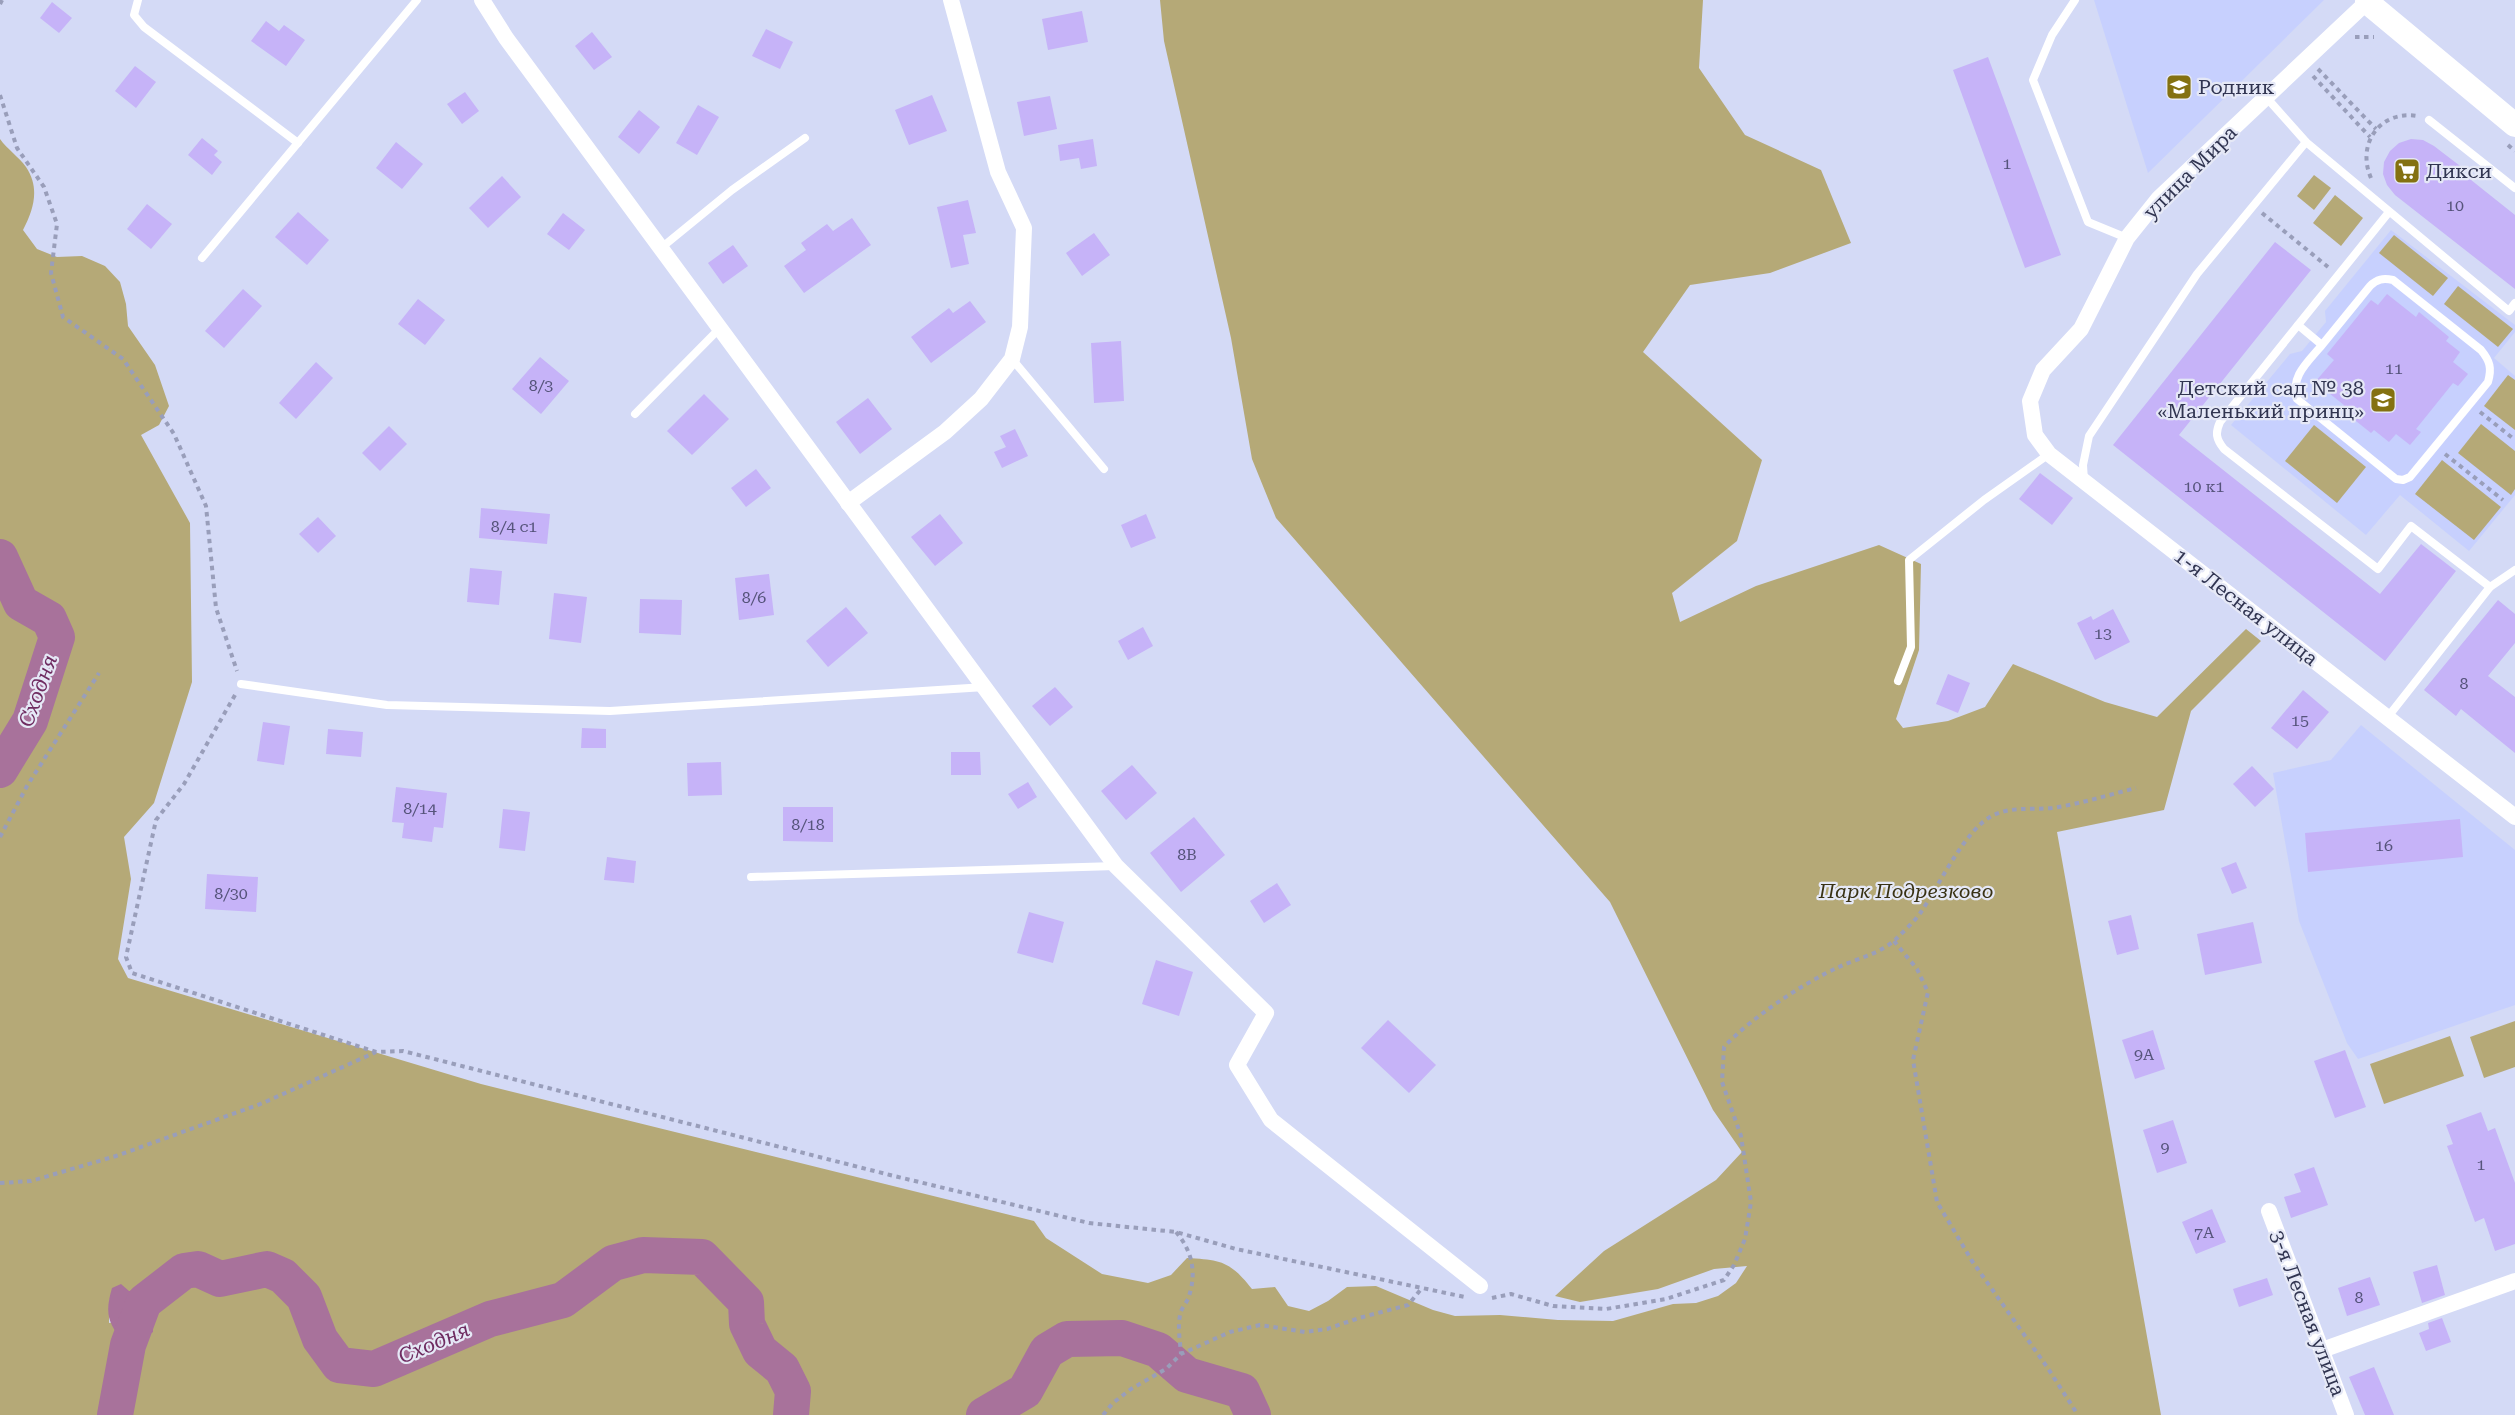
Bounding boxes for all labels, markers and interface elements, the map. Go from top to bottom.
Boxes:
school or university icon: Родник [2164,72,2194,102]
place label: Родник [2198,75,2275,99]
street label: улица Мира [2138,120,2242,224]
house number: 1 [2003,154,2012,173]
supermarket icon: Дикси [2392,156,2422,186]
place label: Дикси [2426,159,2492,183]
house number: 10 [2446,196,2464,215]
house number: 11 [2385,359,2403,378]
house number: 8/3 [529,376,553,395]
place label: Детский сад № 38 «Маленький принц» [2157,376,2364,423]
school or university icon: Детский сад № 38 «Маленький принц» [2368,385,2398,415]
house number: 10 к1 [2183,477,2225,496]
house number: 8/4 с1 [491,517,537,536]
street label: 1-я Лесная улица [2169,543,2323,671]
house number: 8/6 [742,588,766,607]
house number: 13 [2094,624,2112,643]
water label: Сходня [14,652,62,730]
house number: 8 [2460,674,2469,693]
house number: 15 [2291,711,2309,730]
house number: 8/14 [403,799,437,818]
house number: 8/18 [791,815,825,834]
house number: 16 [2375,836,2393,855]
house number: 8В [1177,845,1197,864]
park label: Парк Подрезково [1818,879,1993,903]
house number: 8/30 [214,884,248,903]
house number: 9А [2134,1045,2155,1064]
house number: 9 [2161,1138,2170,1157]
house number: 1 [2477,1155,2486,1174]
house number: 7А [2194,1223,2215,1242]
street label: 3-я Лесная улица [2265,1227,2351,1399]
house number: 8 [2355,1288,2364,1307]
water label: Сходня [395,1317,473,1369]

